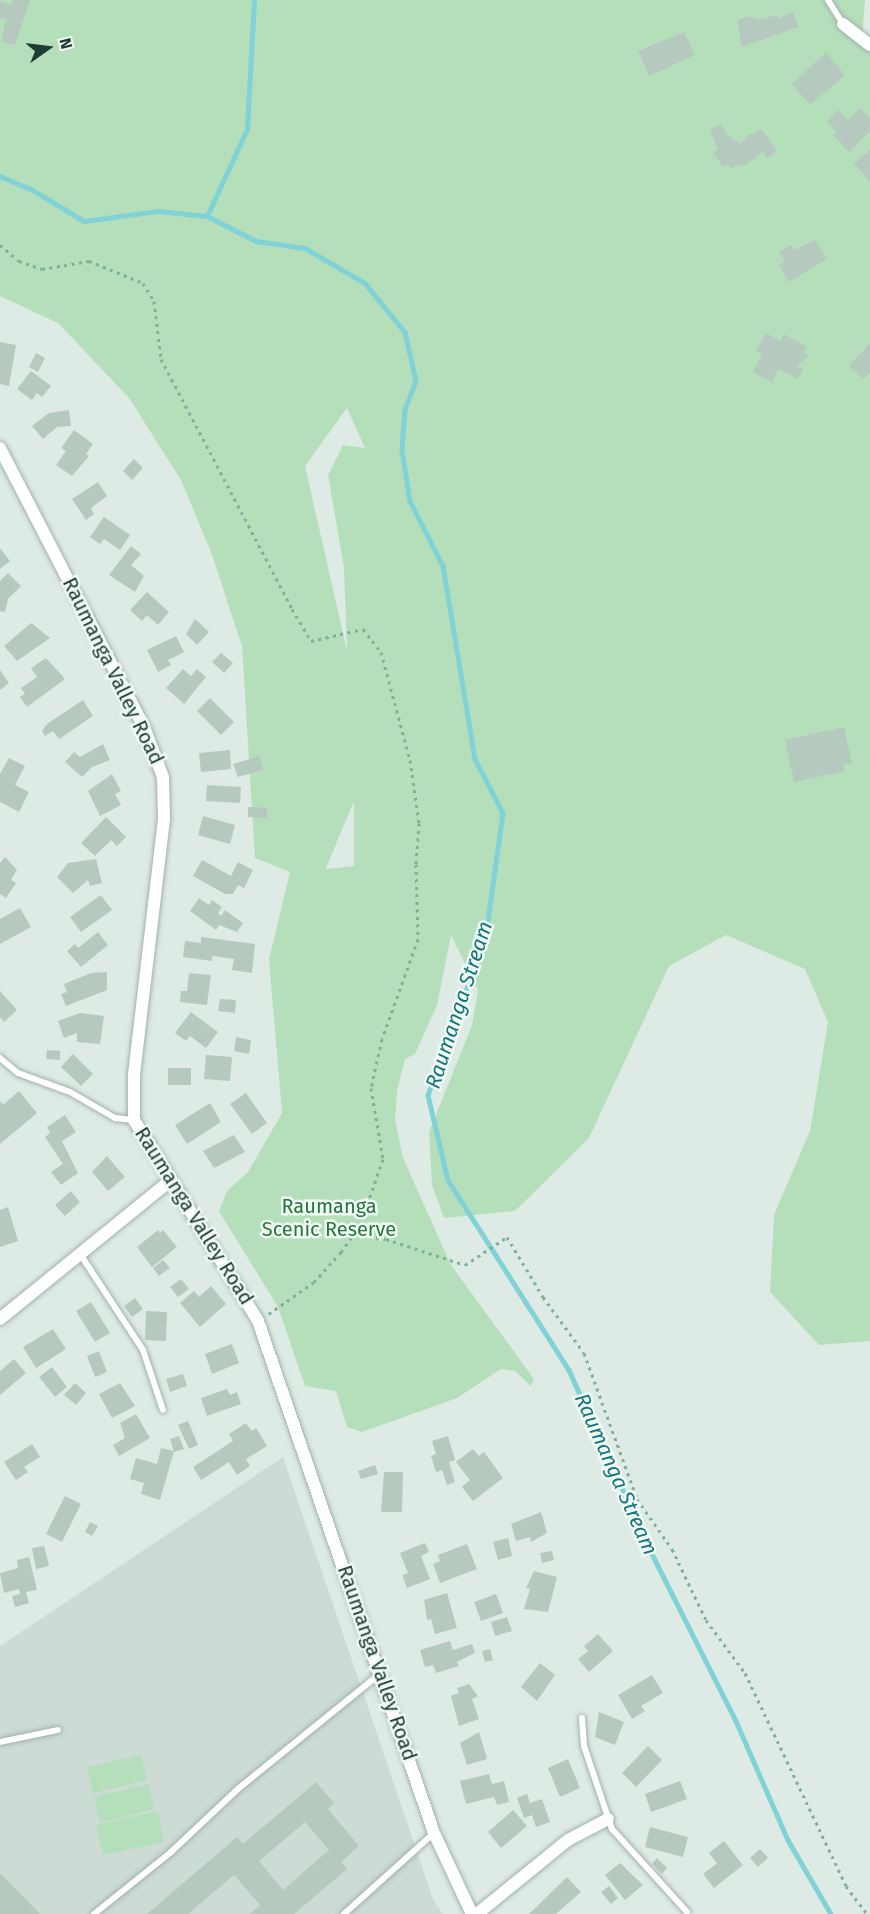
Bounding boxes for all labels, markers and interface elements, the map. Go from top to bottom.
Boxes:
north arrow [18,18,78,78]
text: N [55,36,76,51]
street label: Raumanga Valley Road [57,574,169,768]
water label: Raumanga Stream [420,918,498,1092]
street label: Raumanga Valley Road [129,1123,259,1309]
park label: Raumanga Scenic Reserve [262,1194,396,1241]
water label: Raumanga Stream [569,1389,663,1559]
street label: Raumanga Valley Road [332,1562,422,1764]

